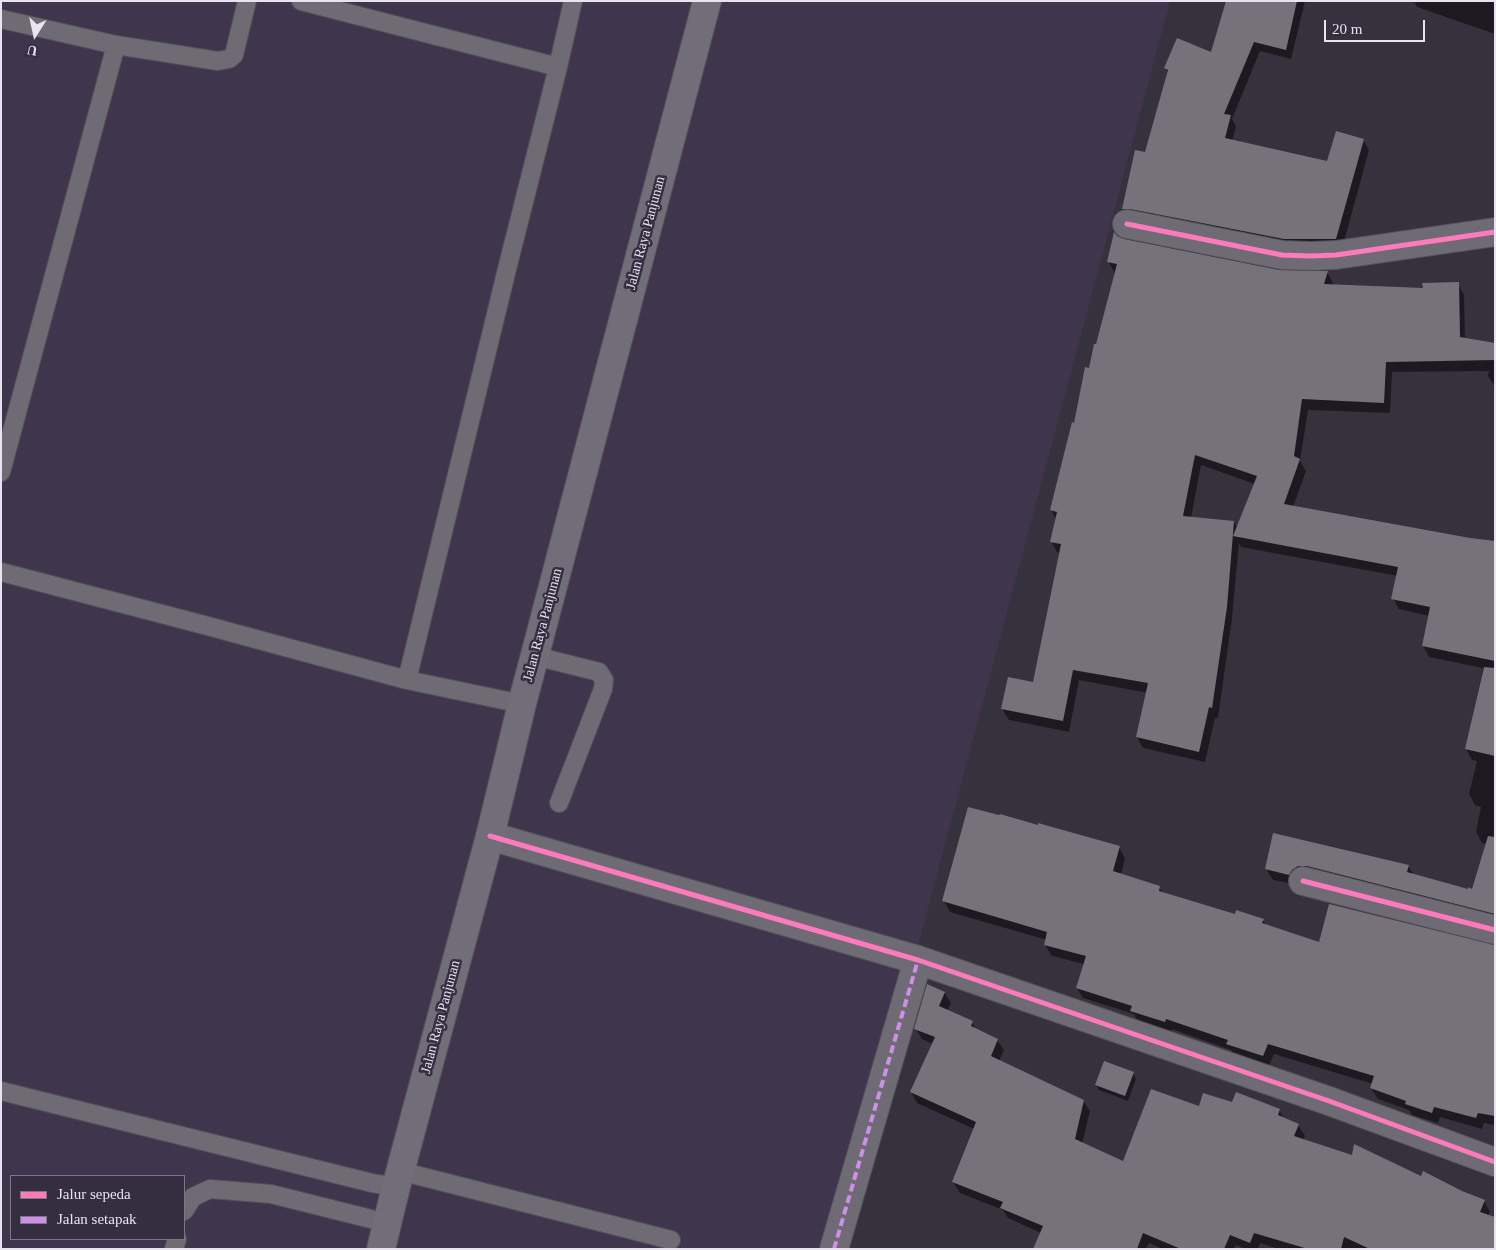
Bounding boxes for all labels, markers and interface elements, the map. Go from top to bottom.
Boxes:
north arrow [10,10,60,60]
scale bar [1326,10,1427,42]
text: 20 m [1332,21,1362,37]
text: U [26,42,39,59]
street label: Jalan Raya Panjunan [623,174,669,292]
street label: Jalan Raya Panjunan [520,566,566,684]
street label: Jalan Raya Panjunan [418,958,464,1076]
legend [10,1175,185,1240]
text: Jalur sepeda [57,1186,131,1202]
text: Jalan setapak [57,1211,137,1227]

